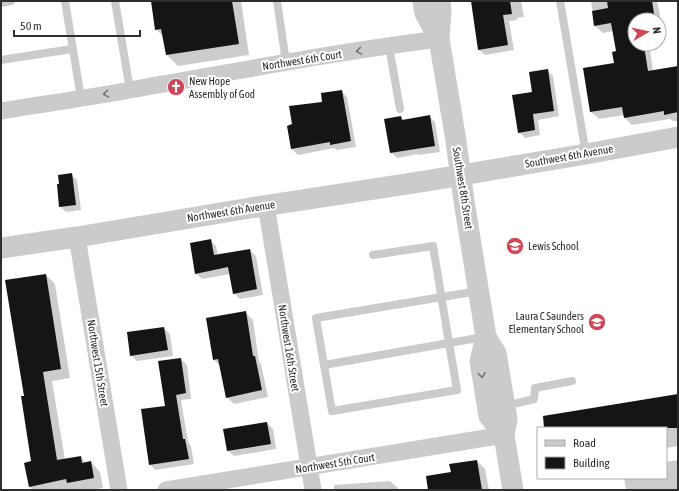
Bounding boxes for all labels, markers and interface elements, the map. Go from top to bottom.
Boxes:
scale bar [14,12,140,38]
north arrow [627,12,667,52]
text: 50 m [20,19,42,33]
text: N [650,26,663,35]
one-way arrow [356,46,362,55]
street label: Northwest 6th Court [261,48,343,72]
place label: New Hope Assembly of God [189,75,255,100]
church icon: New Hope Assembly of God [166,77,186,97]
one-way arrow [103,89,109,98]
street label: Southwest 6th Avenue [524,142,614,170]
street label: Southwest 8th Street [451,146,475,230]
street label: Northwest 6th Avenue [186,198,276,224]
school or university icon: Lewis School [505,236,525,256]
place label: Lewis School [528,240,579,252]
street label: Northwest 16th Street [276,304,302,392]
place label: Laura C Saunders Elementary School [508,310,584,335]
school or university icon: Laura C Saunders Elementary School [587,312,607,332]
street label: Northwest 15th Street [85,319,111,407]
one-way arrow [478,372,486,378]
legend [537,427,667,479]
text: Road [573,436,596,450]
street label: Northwest 5th Court [294,451,376,475]
text: Building [573,456,611,470]

